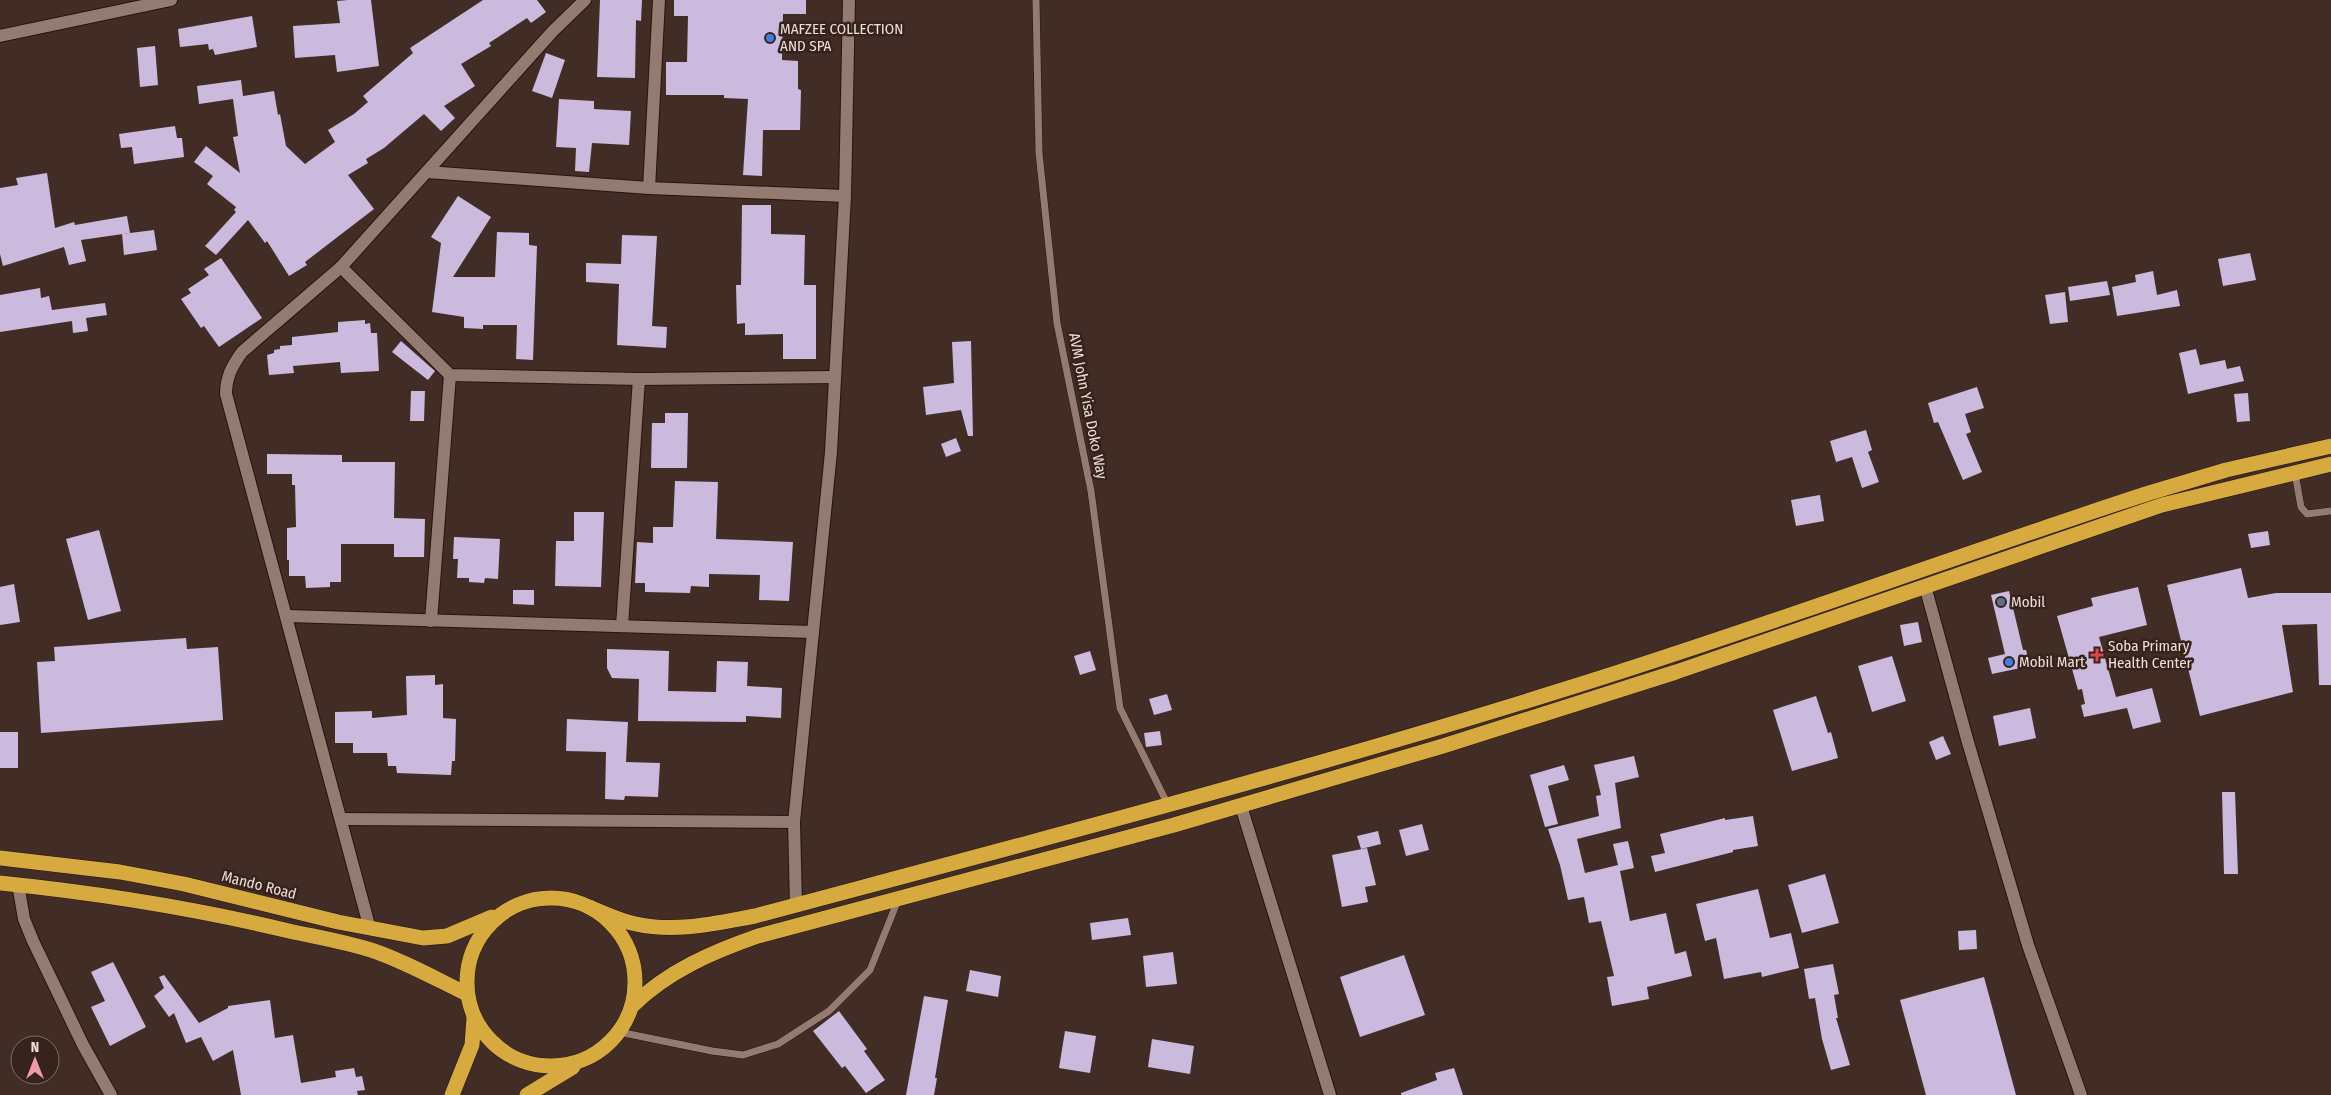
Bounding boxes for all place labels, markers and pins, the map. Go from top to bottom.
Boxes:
place label: MAFZEE COLLECTION AND SPA [780,20,903,55]
marker: MAFZEE COLLECTION AND SPA [764,32,776,44]
place label: Mobil [2011,593,2045,611]
marker: Mobil [1995,596,2007,608]
place label: Soba Primary Health Center [2108,637,2193,672]
marker: Soba Primary Health Center [2090,648,2104,662]
place label: Mobil Mart [2019,653,2085,671]
marker: Mobil Mart [2003,656,2015,668]

